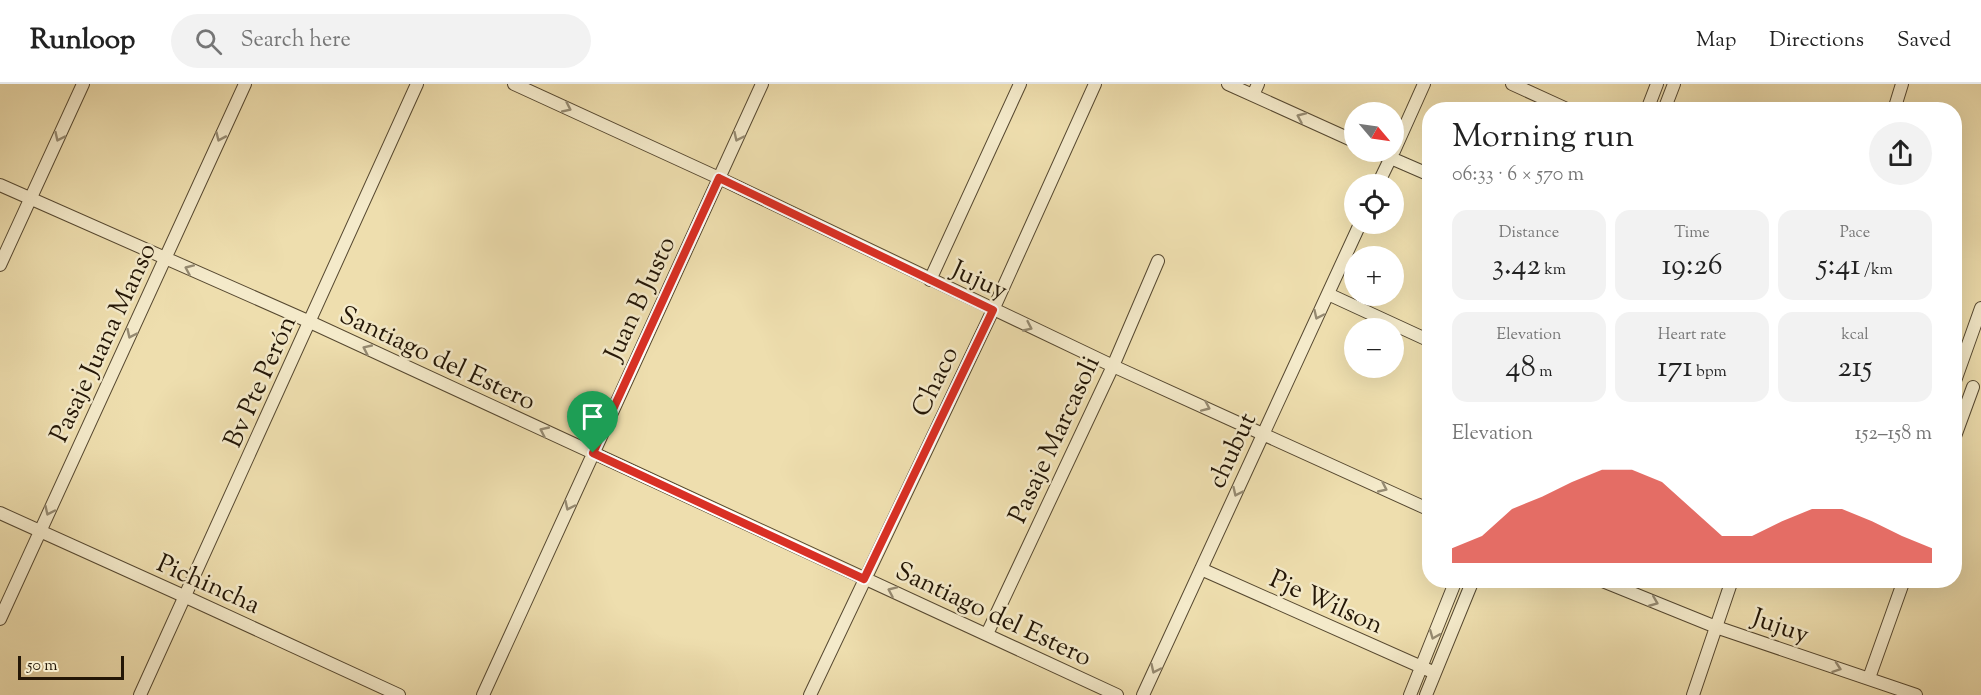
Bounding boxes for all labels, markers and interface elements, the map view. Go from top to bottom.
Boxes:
search box [171,14,591,68]
text: Runloop [30,21,135,61]
icon: search [192,25,225,58]
text: Search here [240,25,351,57]
text: Map [1696,26,1736,56]
text: Directions [1769,26,1864,56]
text: Saved [1897,26,1951,56]
one-way arrow [561,101,572,113]
north arrow [1344,102,1404,162]
map controls [1344,102,1404,378]
one-way arrow [1297,112,1308,124]
text: Morning run [1452,114,1634,162]
button: share [1869,122,1932,185]
one-way arrow [54,131,66,142]
one-way arrow [216,131,228,142]
one-way arrow [733,131,745,142]
text: 06:33 · 6 × 570 m [1452,161,1584,190]
button: locate [1344,174,1404,234]
text: Distance [1499,222,1559,245]
text: Time [1674,222,1710,245]
text: Pace [1840,222,1870,245]
street label: Juan B Justo [596,231,686,369]
street label: Pasaje Juana Manso [42,237,167,449]
text: 3.42 [1492,245,1541,288]
text: 19:26 [1661,245,1723,288]
text: 5:41 [1817,245,1861,288]
button: + [1344,246,1404,306]
street label: Jujuy [943,251,1013,310]
text: km [1541,259,1566,282]
text: /km [1861,259,1893,282]
one-way arrow [184,265,195,277]
street label: Santiago del Estero [333,298,541,421]
one-way arrow [1314,308,1326,319]
street label: Bv Pte Perón [216,310,307,454]
button: − [1344,318,1404,378]
one-way arrow [1022,319,1033,331]
text: Elevation [1497,324,1561,347]
text: Heart rate [1658,324,1726,347]
text: kcal [1841,324,1869,347]
one-way arrow [126,327,138,338]
street label: Chaco [903,341,969,423]
one-way arrow [362,344,373,356]
text: 48 [1506,347,1536,390]
text: 171 [1657,347,1693,390]
text: 215 [1838,347,1872,390]
street label: Pasaje Marcasoli [1000,350,1110,530]
text: m [1536,361,1552,384]
text: bpm [1693,361,1727,384]
pin [567,391,618,453]
icon: arrive [576,400,609,433]
one-way arrow [1199,400,1210,412]
street label: chubut [1200,407,1267,495]
text: Elevation [1452,420,1533,449]
text: 152–158 m [1855,420,1932,449]
one-way arrow [539,426,550,438]
one-way arrow [1377,481,1388,493]
one-way arrow [1232,485,1244,496]
one-way arrow [565,499,577,510]
one-way arrow [44,504,56,515]
street label: Pichincha [150,546,266,625]
street label: Santiago del Estero [889,554,1097,677]
street label: Pje Wilson [1263,562,1389,645]
one-way arrow [888,587,899,599]
one-way arrow [1648,595,1659,607]
street label: Jujuy [1745,600,1814,654]
one-way arrow [1429,628,1441,639]
scale bar [18,653,124,680]
text: 50 m [27,655,58,678]
one-way arrow [1831,660,1842,673]
one-way arrow [1151,663,1163,674]

